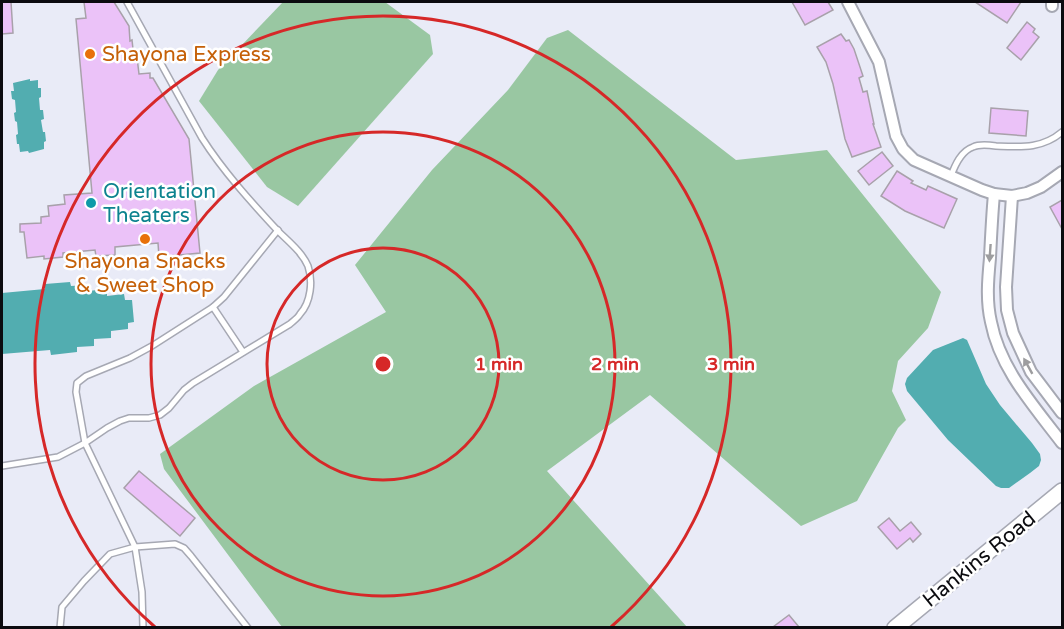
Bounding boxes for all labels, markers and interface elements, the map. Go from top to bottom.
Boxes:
place label: Shayona Express [102,42,271,67]
marker: Shayona Express [83,47,97,61]
place label: Orientation Theaters [103,179,216,228]
marker: Orientation Theaters [84,196,98,210]
marker: Shayona Snacks & Sweet Shop [138,232,152,246]
one-way arrow [985,243,995,262]
place label: Shayona Snacks & Sweet Shop [64,249,226,298]
text: 1 min [475,353,523,375]
text: 2 min [591,353,639,375]
text: 3 min [707,353,755,375]
centre of rings [373,354,393,374]
one-way arrow [1023,357,1033,374]
street label: Hankins Road [918,506,1041,613]

